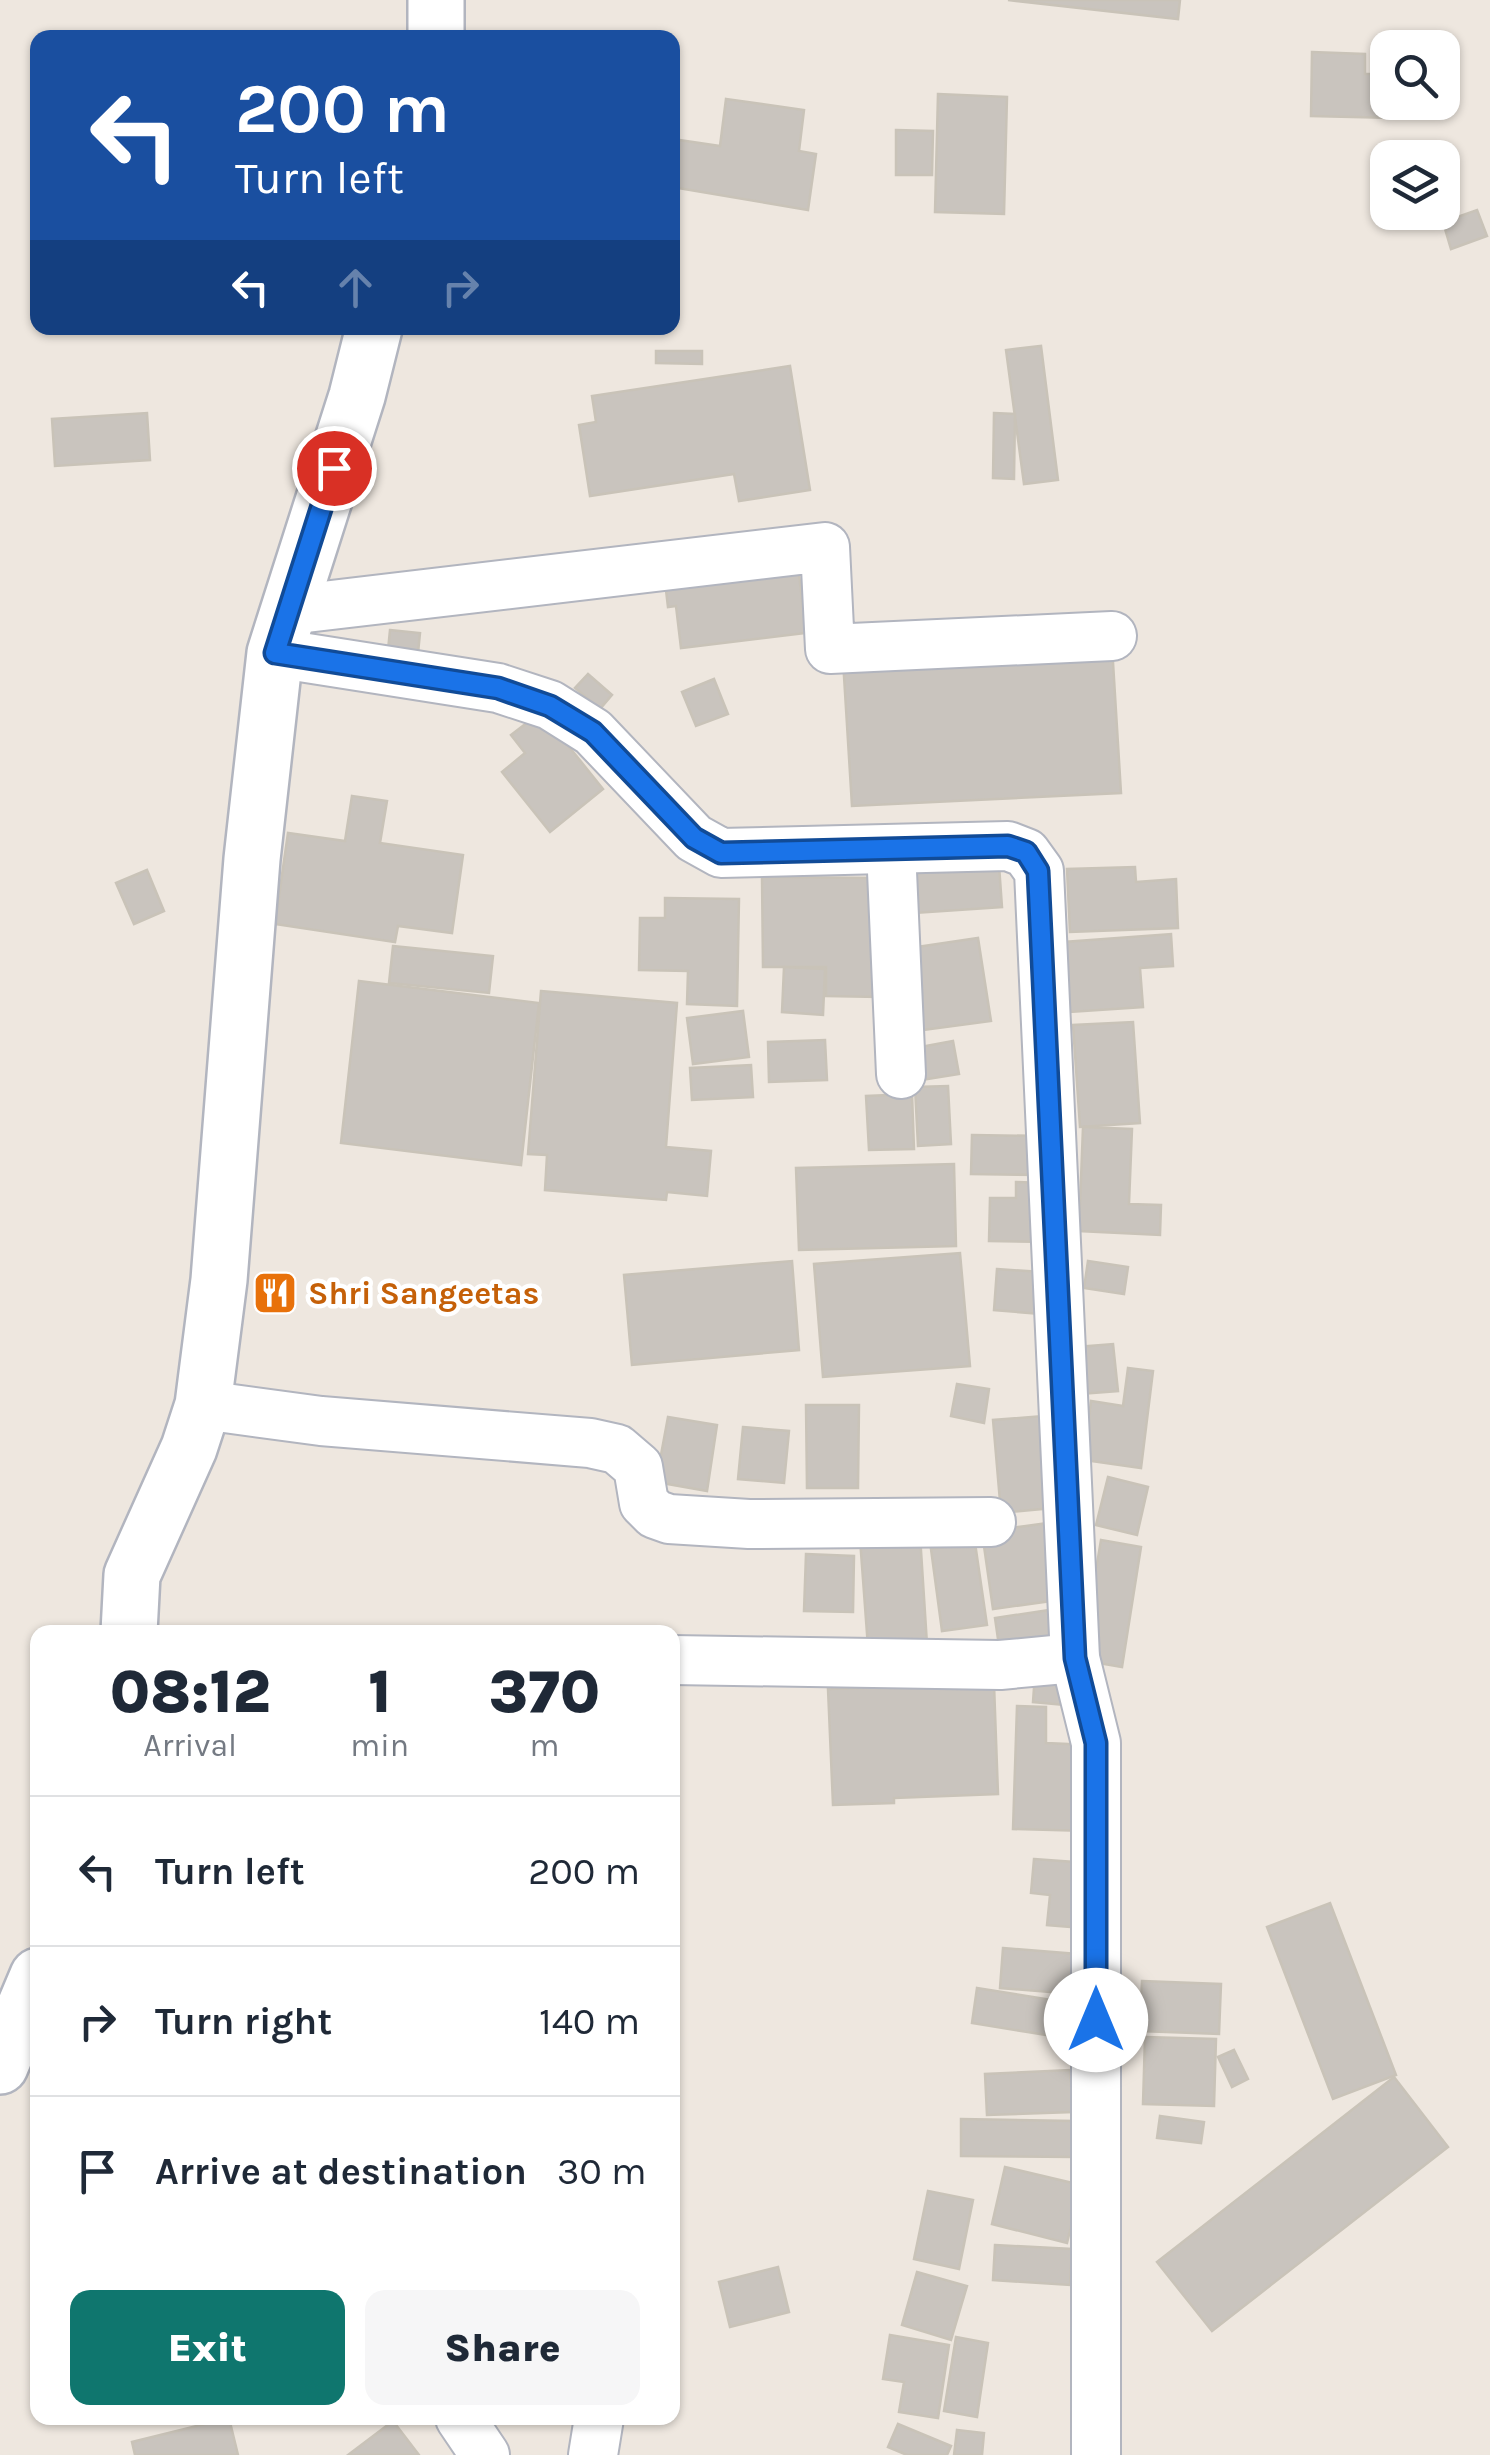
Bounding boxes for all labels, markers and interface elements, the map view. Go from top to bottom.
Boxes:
map controls [1370,30,1460,230]
button: search [1370,30,1460,120]
text: 200 m [235,68,450,150]
icon: left [70,70,200,200]
button: layers [1370,140,1460,230]
text: Turn left [235,152,404,204]
icon: left [223,260,278,315]
icon: ahead [328,260,383,315]
icon: right [433,260,488,315]
pin [292,426,377,511]
icon: arrive [307,441,362,496]
restaurant icon: Shri Sangeetas [252,1270,298,1316]
place label: Shri Sangeetas [308,1275,539,1312]
text: 08:12 [110,1657,271,1727]
text: 1 [368,1657,391,1727]
text: 370 [489,1657,600,1727]
text: Arrival [143,1727,237,1764]
text: min [350,1727,409,1764]
text: m [530,1727,560,1764]
icon: left [70,1844,125,1899]
text: Turn left [155,1849,305,1894]
text: 200 m [528,1849,640,1894]
position arrow [1044,1968,1148,2072]
icon: right [70,1994,125,2049]
text: Turn right [155,1999,332,2044]
text: 140 m [539,1999,640,2044]
icon: arrive [70,2144,125,2199]
text: Arrive at destination [155,2149,527,2194]
text: 30 m [557,2149,646,2194]
button: Exit [70,2290,345,2405]
button: Share [365,2290,640,2405]

